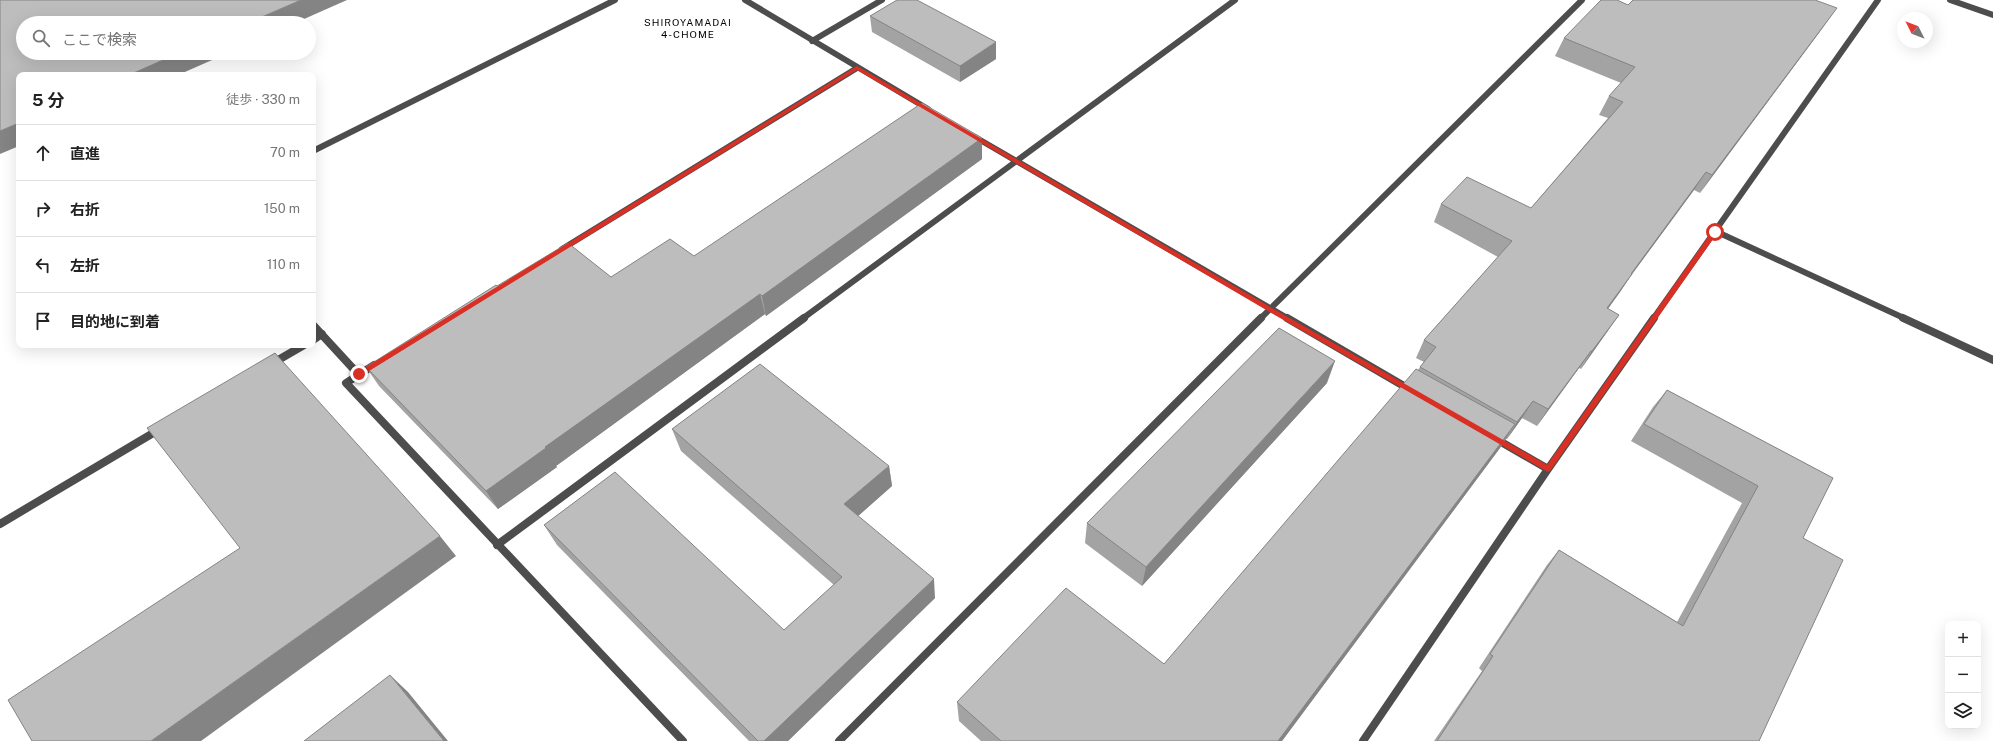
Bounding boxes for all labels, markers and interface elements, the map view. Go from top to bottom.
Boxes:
north arrow [1897,12,1933,48]
search box [16,16,316,60]
district label: SHIROYAMADAI 4-CHOME [644,16,732,40]
icon: search [30,27,52,49]
text: ここで検索 [62,31,137,48]
text: 5 分 [32,90,64,110]
text: 徒歩 · 330 m [226,92,300,107]
icon: ahead [32,142,54,164]
text: 直進 [70,145,100,162]
text: 70 m [270,145,300,160]
icon: right [32,198,54,220]
text: 右折 [70,201,100,218]
text: 150 m [264,201,300,216]
route start [1706,223,1724,241]
icon: left [32,254,54,276]
text: 左折 [70,257,100,274]
text: 110 m [267,257,300,272]
icon: arrive [32,310,54,332]
text: 目的地に到着 [70,313,160,330]
route end [350,365,368,383]
map controls [1945,621,1981,729]
button: + [1945,621,1981,657]
button: − [1945,657,1981,693]
button: layers [1945,693,1981,729]

